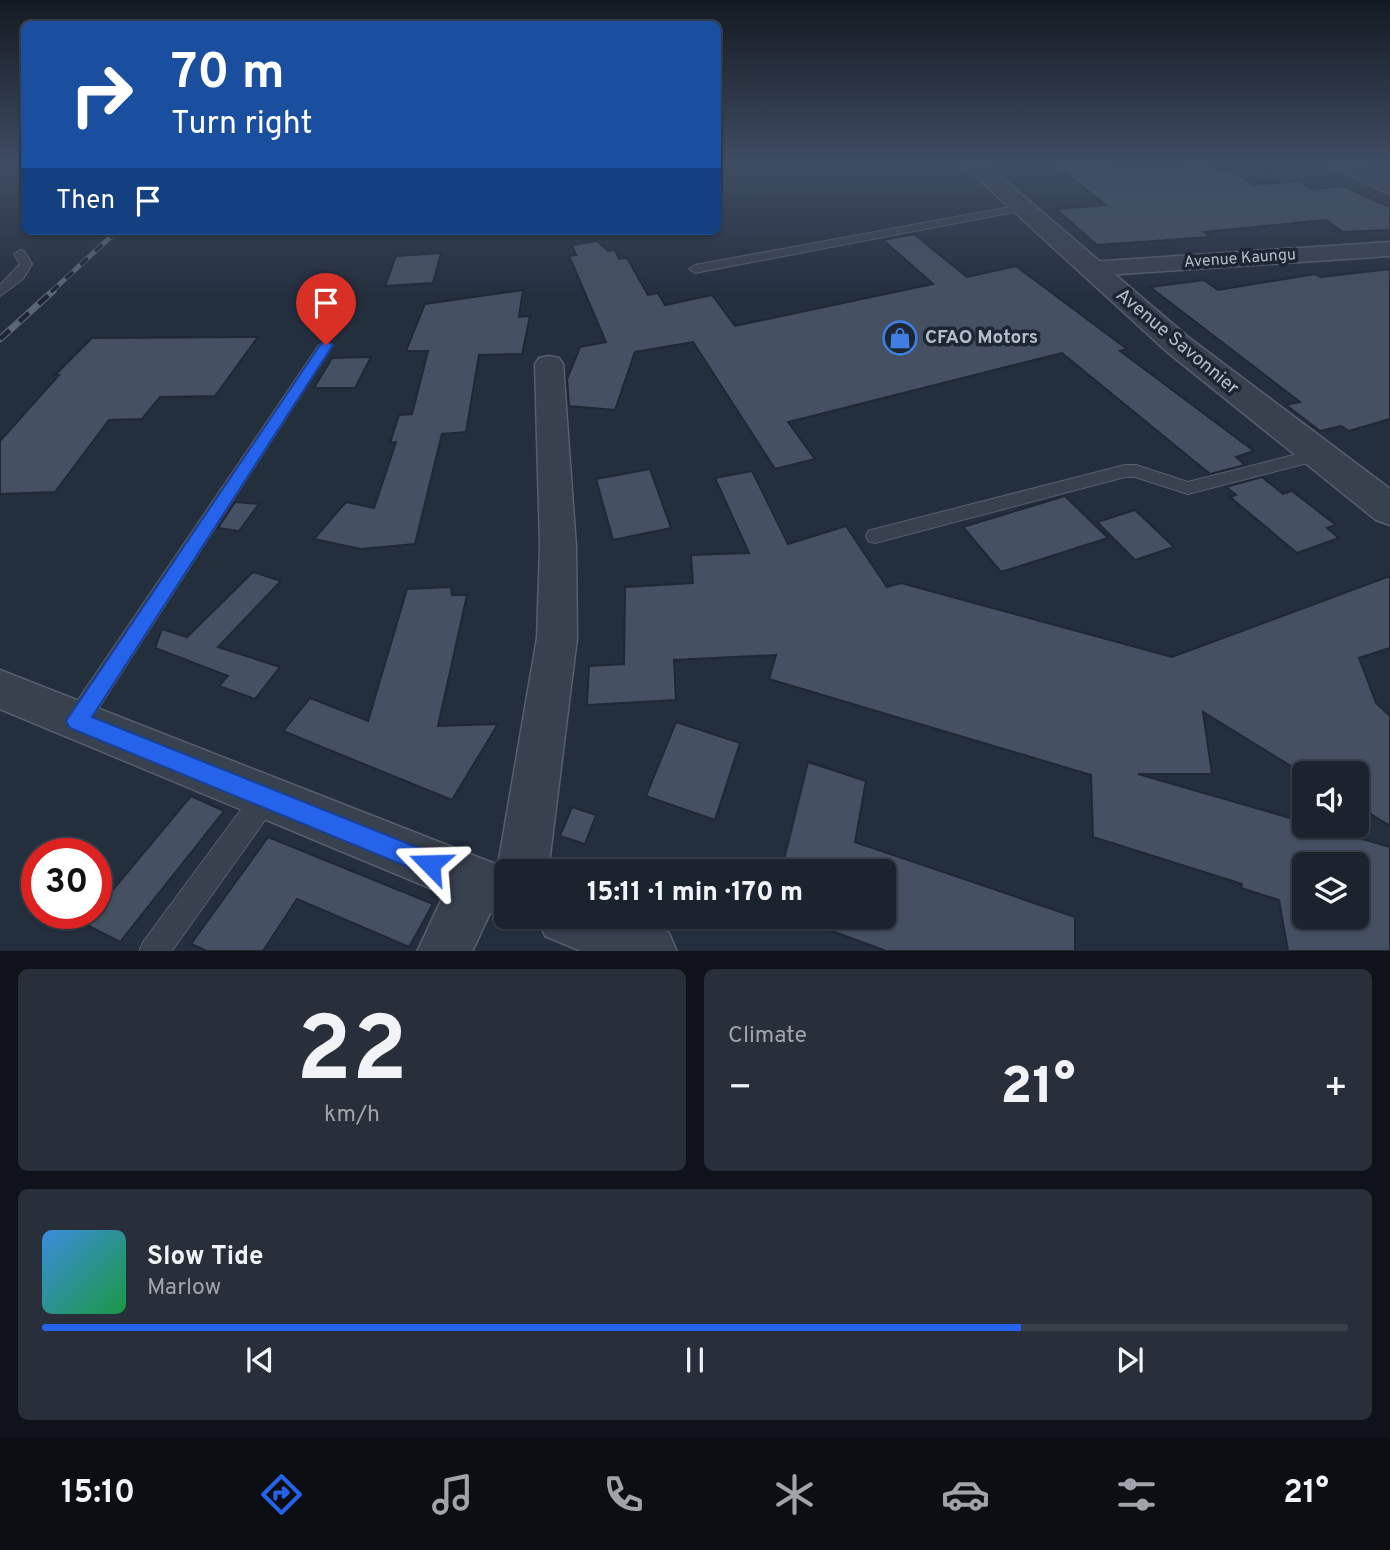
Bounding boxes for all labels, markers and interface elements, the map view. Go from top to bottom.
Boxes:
text: 70 m [171,44,285,106]
icon: right [56,49,147,140]
text: Turn right [171,105,313,145]
icon: arrive [129,182,167,220]
text: Then [56,185,115,218]
street label: Avenue Kaungu [1183,245,1297,273]
pin [296,273,356,345]
street label: Avenue Savonnier [1110,283,1244,401]
icon: arrive [307,284,345,322]
shop icon: CFAO Motors [881,319,919,357]
place label: CFAO Motors [925,326,1038,350]
map controls [1292,761,1369,929]
button: sound [1292,761,1369,838]
position arrow [393,827,467,901]
speed limit sign: 30 [21,838,112,929]
button: layers [1292,852,1369,929]
text: 15:11 · 1 min · 170 m [587,877,803,910]
text: 22 [296,998,408,1113]
text: Climate [728,1022,807,1051]
text: 21° [1001,1056,1075,1122]
text: − [728,1065,753,1114]
text: + [1323,1065,1348,1114]
text: km/h [324,1101,380,1130]
text: Slow Tide [147,1241,264,1274]
text: Marlow [147,1274,221,1303]
icon: previous [241,1341,279,1379]
icon: pause [676,1341,714,1379]
icon: next [1111,1341,1149,1379]
icon: directions [257,1470,306,1519]
icon: music [428,1470,477,1519]
icon: phone [599,1470,648,1519]
icon: climate [770,1470,819,1519]
icon: car [941,1470,990,1519]
icon: filters [1112,1470,1161,1519]
text: 15:10 [61,1474,135,1514]
text: 21° [1283,1474,1329,1514]

